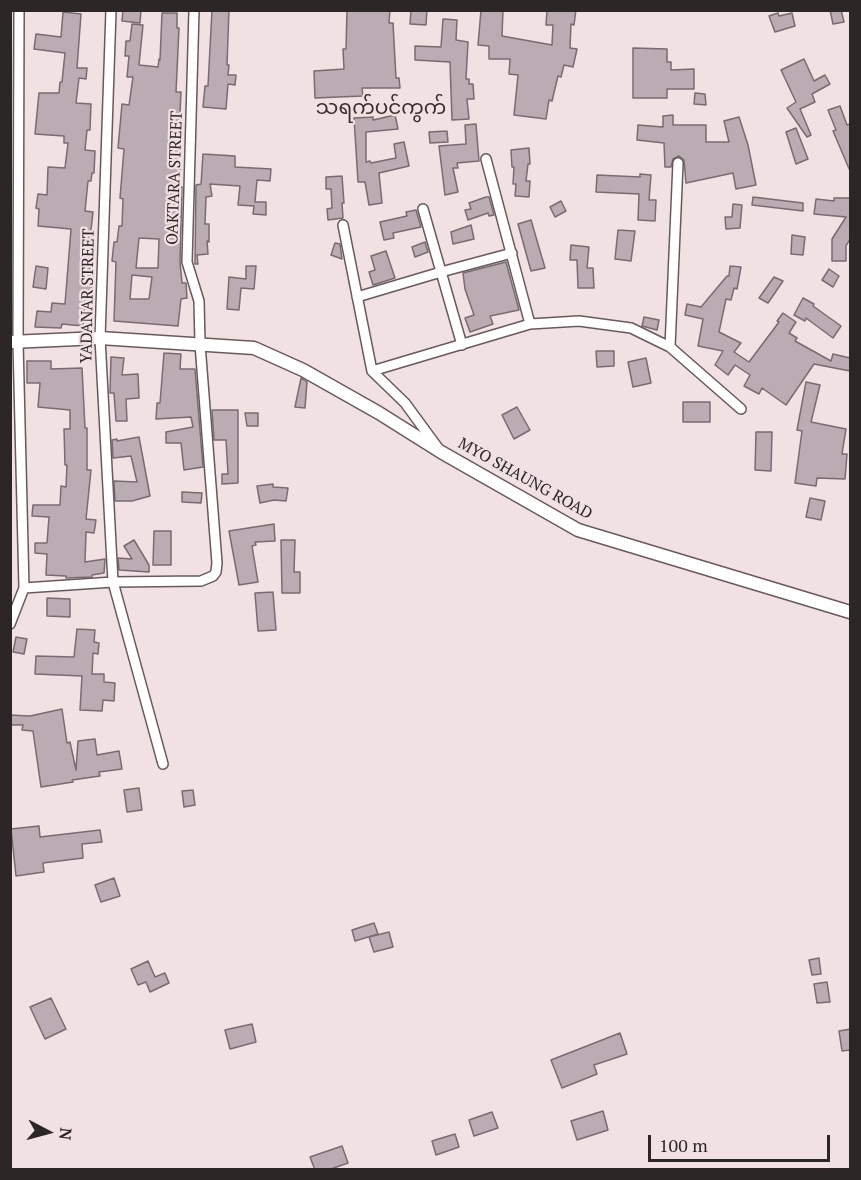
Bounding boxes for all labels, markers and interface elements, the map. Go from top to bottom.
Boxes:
district label: သရက်ပင်ကွက် [316,96,446,120]
street label: OAKTARA STREET [163,111,187,245]
street label: YADANAR STREET [77,228,99,364]
street label: MYO SHAUNG ROAD [454,434,596,524]
north arrow [18,1102,78,1162]
scale bar [651,1123,832,1161]
text: N [54,1127,77,1141]
text: 100 m [659,1133,708,1157]

